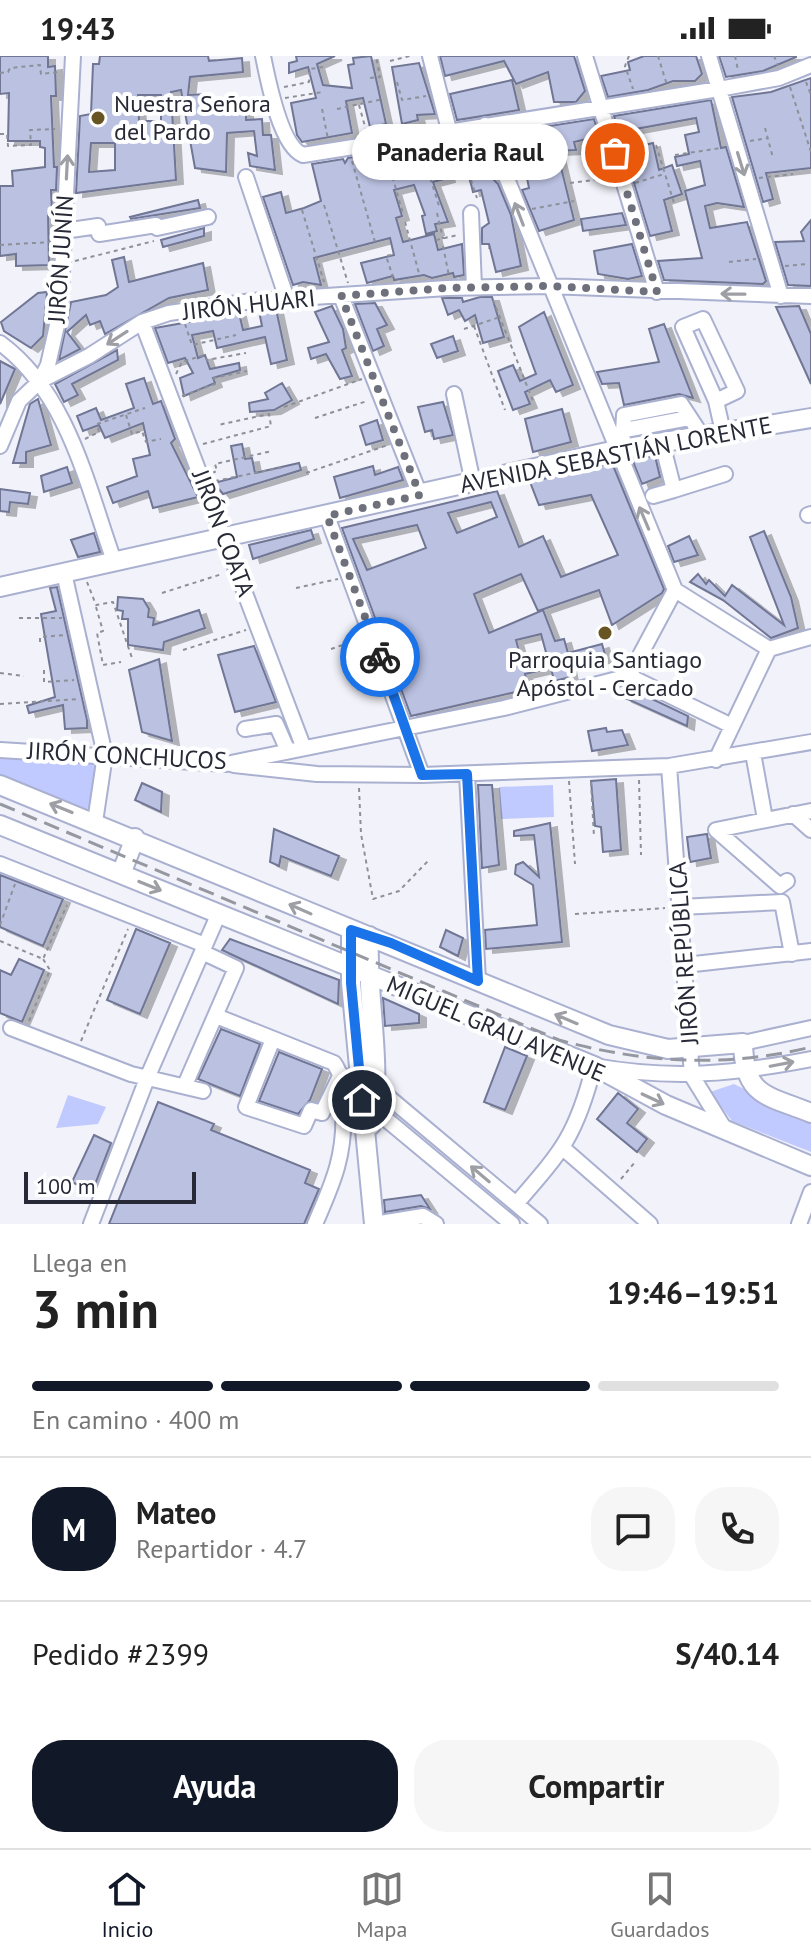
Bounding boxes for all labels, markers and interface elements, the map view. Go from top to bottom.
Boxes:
text: 19:43 [40,9,116,48]
place label: Nuestra Señora del Pardo [114,88,271,147]
marker: Nuestra Señora del Pardo [89,109,107,127]
pin [581,119,649,187]
callout: Panaderia Raul [351,125,567,181]
icon: bag [593,131,637,175]
text: Panaderia Raul [376,135,544,168]
one-way arrow [734,151,749,177]
one-way arrow [60,154,75,181]
street label: JIRÓN JUNÍN [41,194,80,325]
one-way arrow [511,202,526,227]
street label: JIRÓN HUARI [180,282,317,327]
one-way arrow [720,287,747,302]
one-way arrow [106,330,128,346]
street label: AVENIDA SEBASTIÁN LORENTE [457,409,775,500]
street label: JIRÓN COATA [185,464,262,601]
one-way arrow [636,506,651,531]
courier [340,617,420,697]
marker: Parroquia Santiago Apóstol - Cercado [596,624,614,642]
icon: bike [358,635,402,679]
place label: Parroquia Santiago Apóstol - Cercado [508,644,702,703]
street label: JIRÓN CONCHUCOS [26,735,227,776]
one-way arrow [49,800,74,815]
street label: JIRÓN REPÚBLICA [662,861,705,1046]
one-way arrow [137,879,162,894]
one-way arrow [288,901,313,916]
street label: MIGUEL GRAU AVENUE [382,968,610,1089]
one-way arrow [554,1011,579,1026]
one-way arrow [769,1056,795,1071]
pin [328,1066,396,1134]
icon: home [340,1078,384,1122]
one-way arrow [641,1092,665,1107]
one-way arrow [470,1165,491,1183]
scale bar [24,1168,196,1204]
text: 100 m [36,1172,96,1200]
text: Llega en [32,1246,127,1279]
text: 19:46–19:51 [607,1273,779,1312]
text: 3 min [32,1275,159,1342]
text: En camino · 400 m [32,1403,239,1436]
button: chat [591,1487,675,1571]
button: phone [695,1487,779,1571]
text: Mateo [136,1493,216,1532]
text: M [62,1510,86,1549]
text: Repartidor · 4.7 [136,1532,307,1565]
text: Pedido #2399 [32,1634,209,1673]
text: S/40.14 [675,1634,779,1673]
button: Ayuda [32,1740,398,1832]
button: Compartir [414,1740,779,1832]
tab: Inicio [101,1867,153,1943]
tab: Mapa [356,1867,407,1943]
tab: Guardados [610,1867,710,1943]

